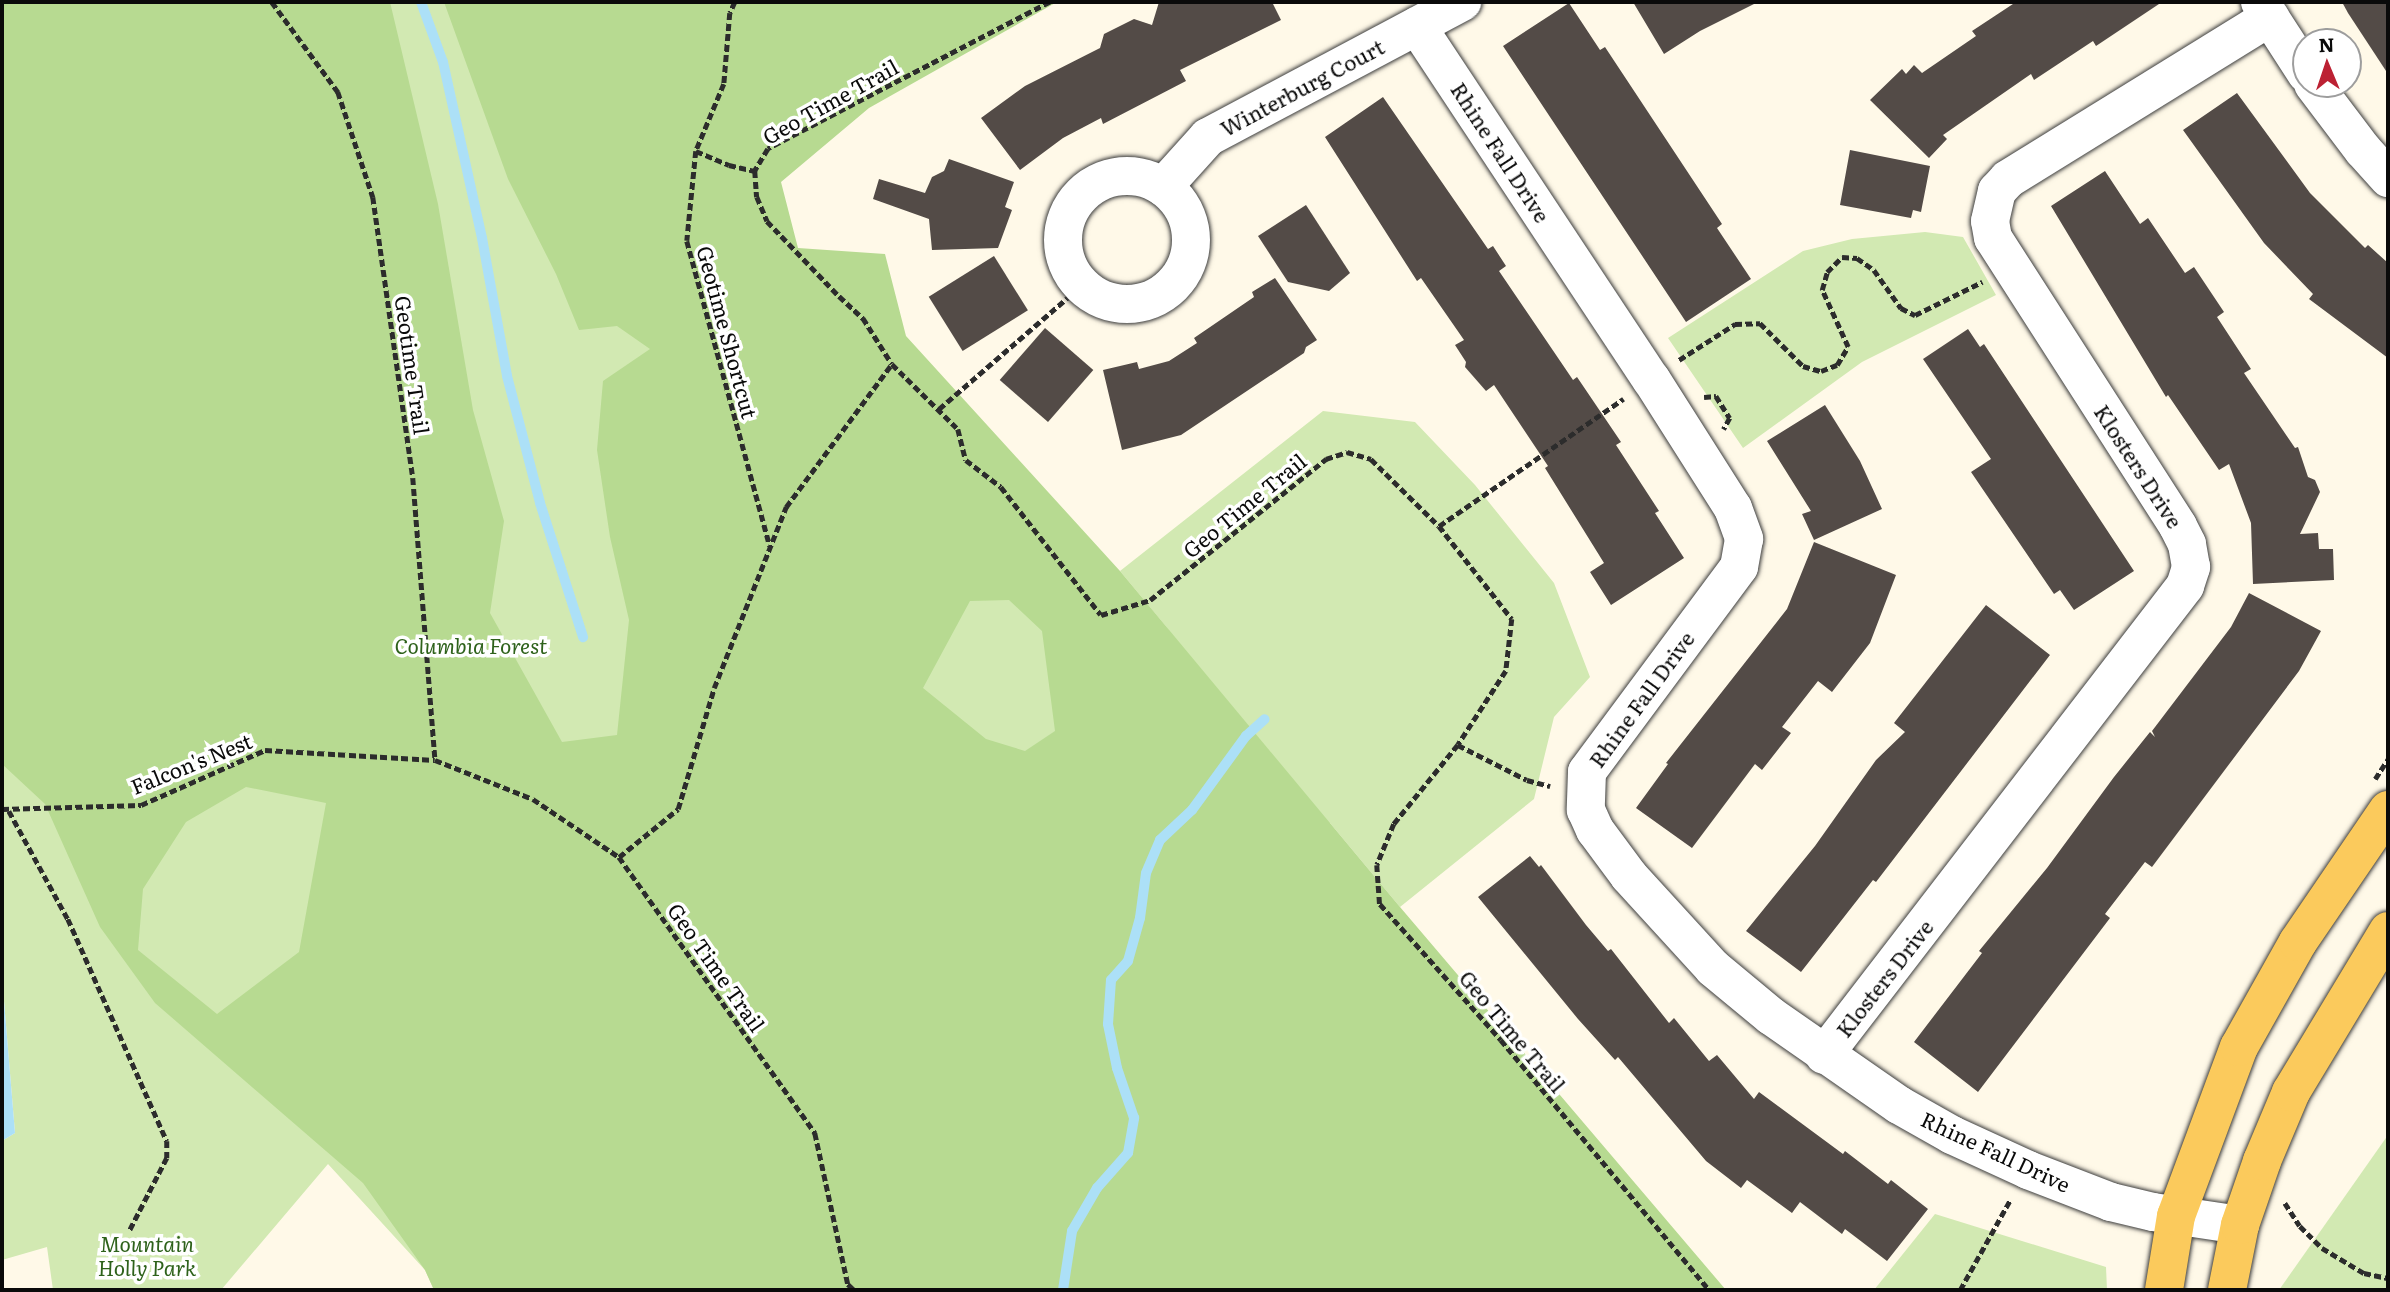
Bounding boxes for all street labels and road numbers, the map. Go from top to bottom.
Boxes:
street label: Winterburg Court [1216,33,1388,141]
street label: Geo Time Trail [758,53,902,149]
street label: Rhine Fall Drive [1446,77,1556,227]
street label: Geotime Shortcut [693,243,763,421]
street label: Geotime Trail [391,294,435,436]
street label: Klosters Drive [2090,400,2188,532]
street label: Geo Time Trail [1177,448,1311,562]
street label: Rhine Fall Drive [1583,626,1699,772]
street label: Falcon's Nest [127,727,255,799]
street label: Geo Time Trail [663,898,771,1036]
street label: Klosters Drive [1830,914,1938,1042]
street label: Geo Time Trail [1455,965,1571,1097]
street label: Rhine Fall Drive [1917,1105,2075,1197]

